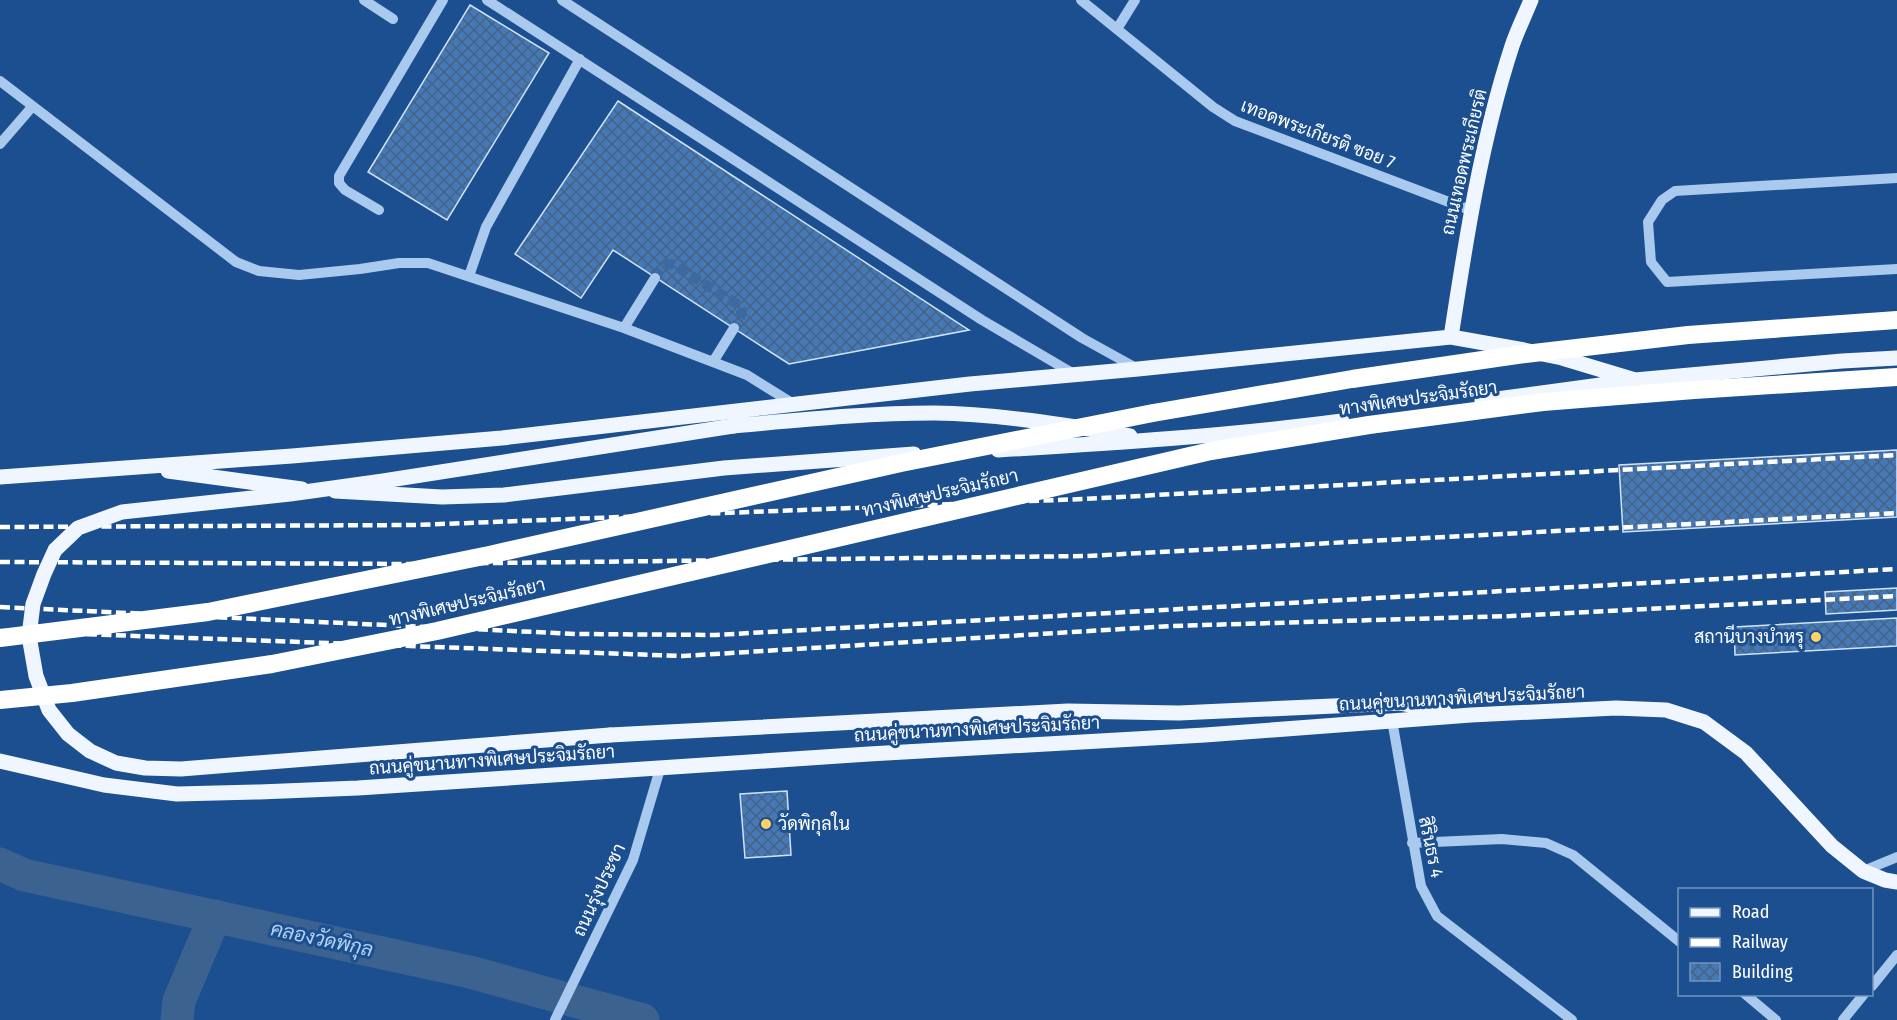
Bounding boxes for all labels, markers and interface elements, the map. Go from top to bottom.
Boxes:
street label: ถนนเทอดพระเกียรติ [1435,86,1491,237]
street label: เทอดพระเกียรติ ซอย 7 [1238,93,1399,174]
street label: ทางพิเศษประจิมรัถยา [1337,376,1499,420]
street label: ทางพิเศษประจิมรัถยา [860,464,1020,522]
street label: ทางพิเศษประจิมรัถยา [387,573,547,631]
place label: สถานีบางบำหรุ [1694,624,1804,649]
marker: สถานีบางบำหรุ [1809,630,1823,644]
street label: ถนนคู่ขนานทางพิเศษประจิมรัถยา [1338,680,1586,717]
street label: ถนนคู่ขนานทางพิเศษประจิมรัถยา [853,711,1101,748]
street label: ถนนคู่ขนานทางพิเศษประจิมรัถยา [368,739,616,782]
place label: วัดพิกุลใน [778,811,850,836]
street label: สิรินธร 4 [1414,814,1448,880]
marker: วัดพิกุลใน [759,817,773,831]
street label: ถนนรุ่งประชา [567,840,631,940]
legend [1678,888,1873,996]
text: Road [1732,901,1769,923]
water label: คลองวัดพิกุล [268,916,375,964]
text: Railway [1732,931,1788,953]
text: Building [1732,961,1793,983]

